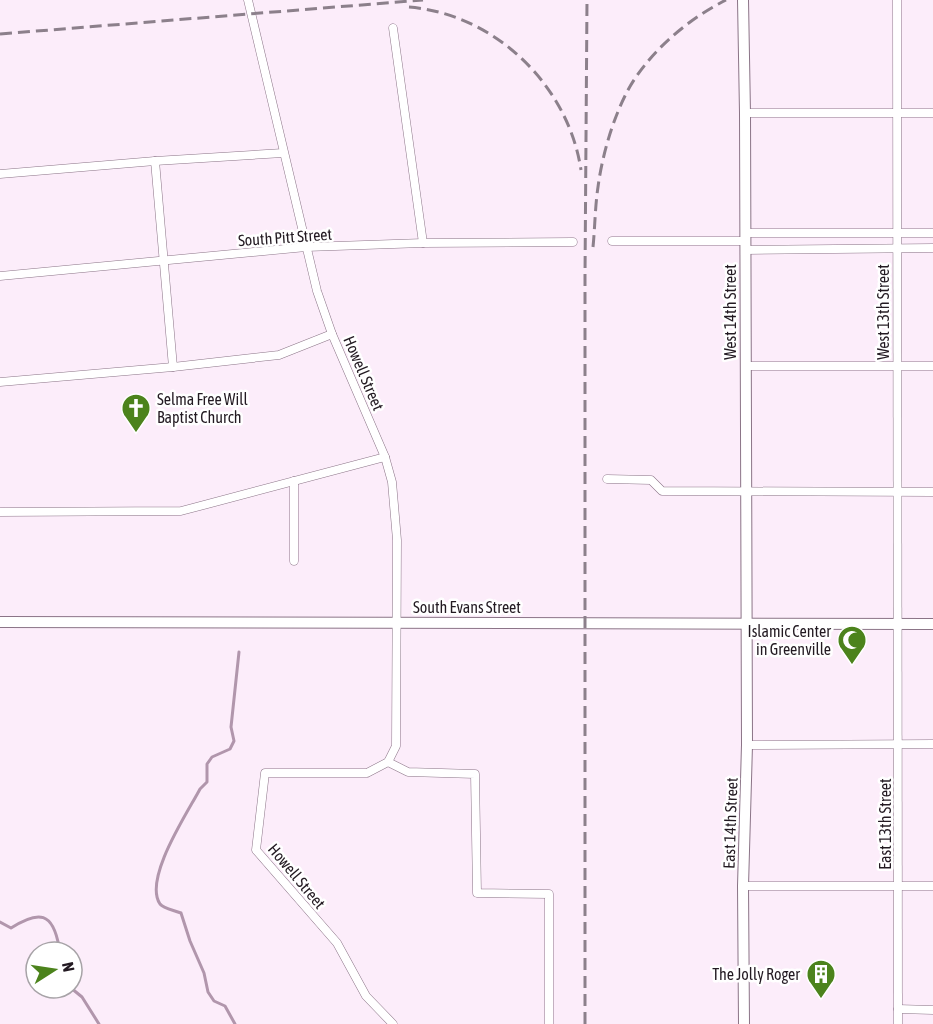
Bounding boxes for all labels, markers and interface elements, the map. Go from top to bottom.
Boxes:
street label: South Pitt Street [237,225,333,249]
street label: West 14th Street [721,264,739,360]
street label: West 13th Street [874,264,892,360]
street label: Howell Street [340,333,388,413]
place label: Selma Free Will Baptist Church [157,390,248,427]
church icon: Selma Free Will Baptist Church [120,392,152,434]
street label: South Evans Street [413,598,521,616]
place label: Islamic Center in Greenville [748,622,831,658]
mosque icon: Islamic Center in Greenville [836,624,868,666]
street label: East 14th Street [719,777,741,869]
street label: East 13th Street [876,778,894,870]
street label: Howell Street [265,840,330,912]
north arrow [24,940,84,1000]
building icon: The Jolly Roger [805,958,837,1000]
text: N [59,960,78,973]
place label: The Jolly Roger [712,965,800,984]

